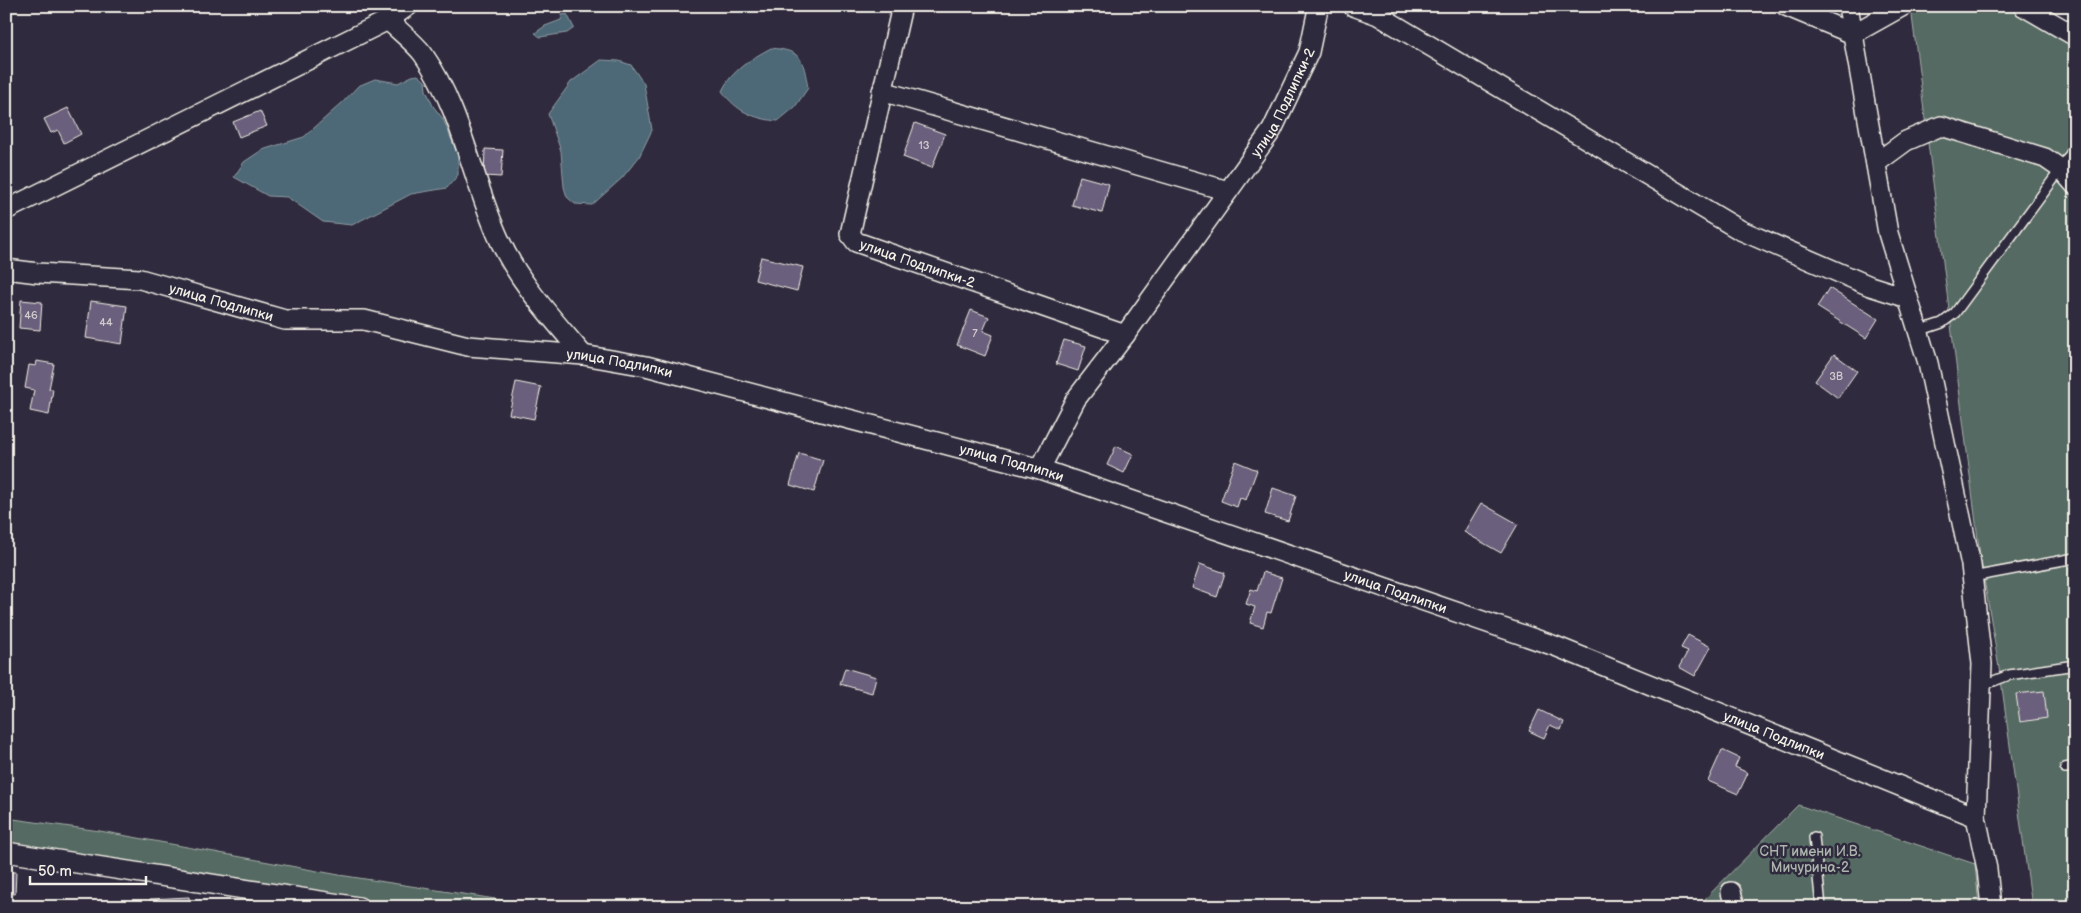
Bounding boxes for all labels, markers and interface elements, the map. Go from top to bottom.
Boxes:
street label: улица Подлипки-2 [1247,44,1319,160]
house number: 13 [918,139,930,152]
street label: улица Подлипки-2 [858,235,978,291]
street label: улица Подлипки [167,279,275,325]
house number: 46 [24,309,38,322]
house number: 44 [99,316,113,329]
house number: 7 [972,327,978,340]
street label: улица Подлипки [566,345,674,381]
house number: 3В [1829,370,1843,383]
street label: улица Подлипки [958,440,1066,485]
street label: улица Подлипки [1342,566,1449,617]
street label: улица Подлипки [1721,707,1827,763]
park label: СНТ имени И.В. Мичурина-2 [1760,843,1861,876]
scale bar [30,853,146,885]
text: 50 m [38,862,72,881]

